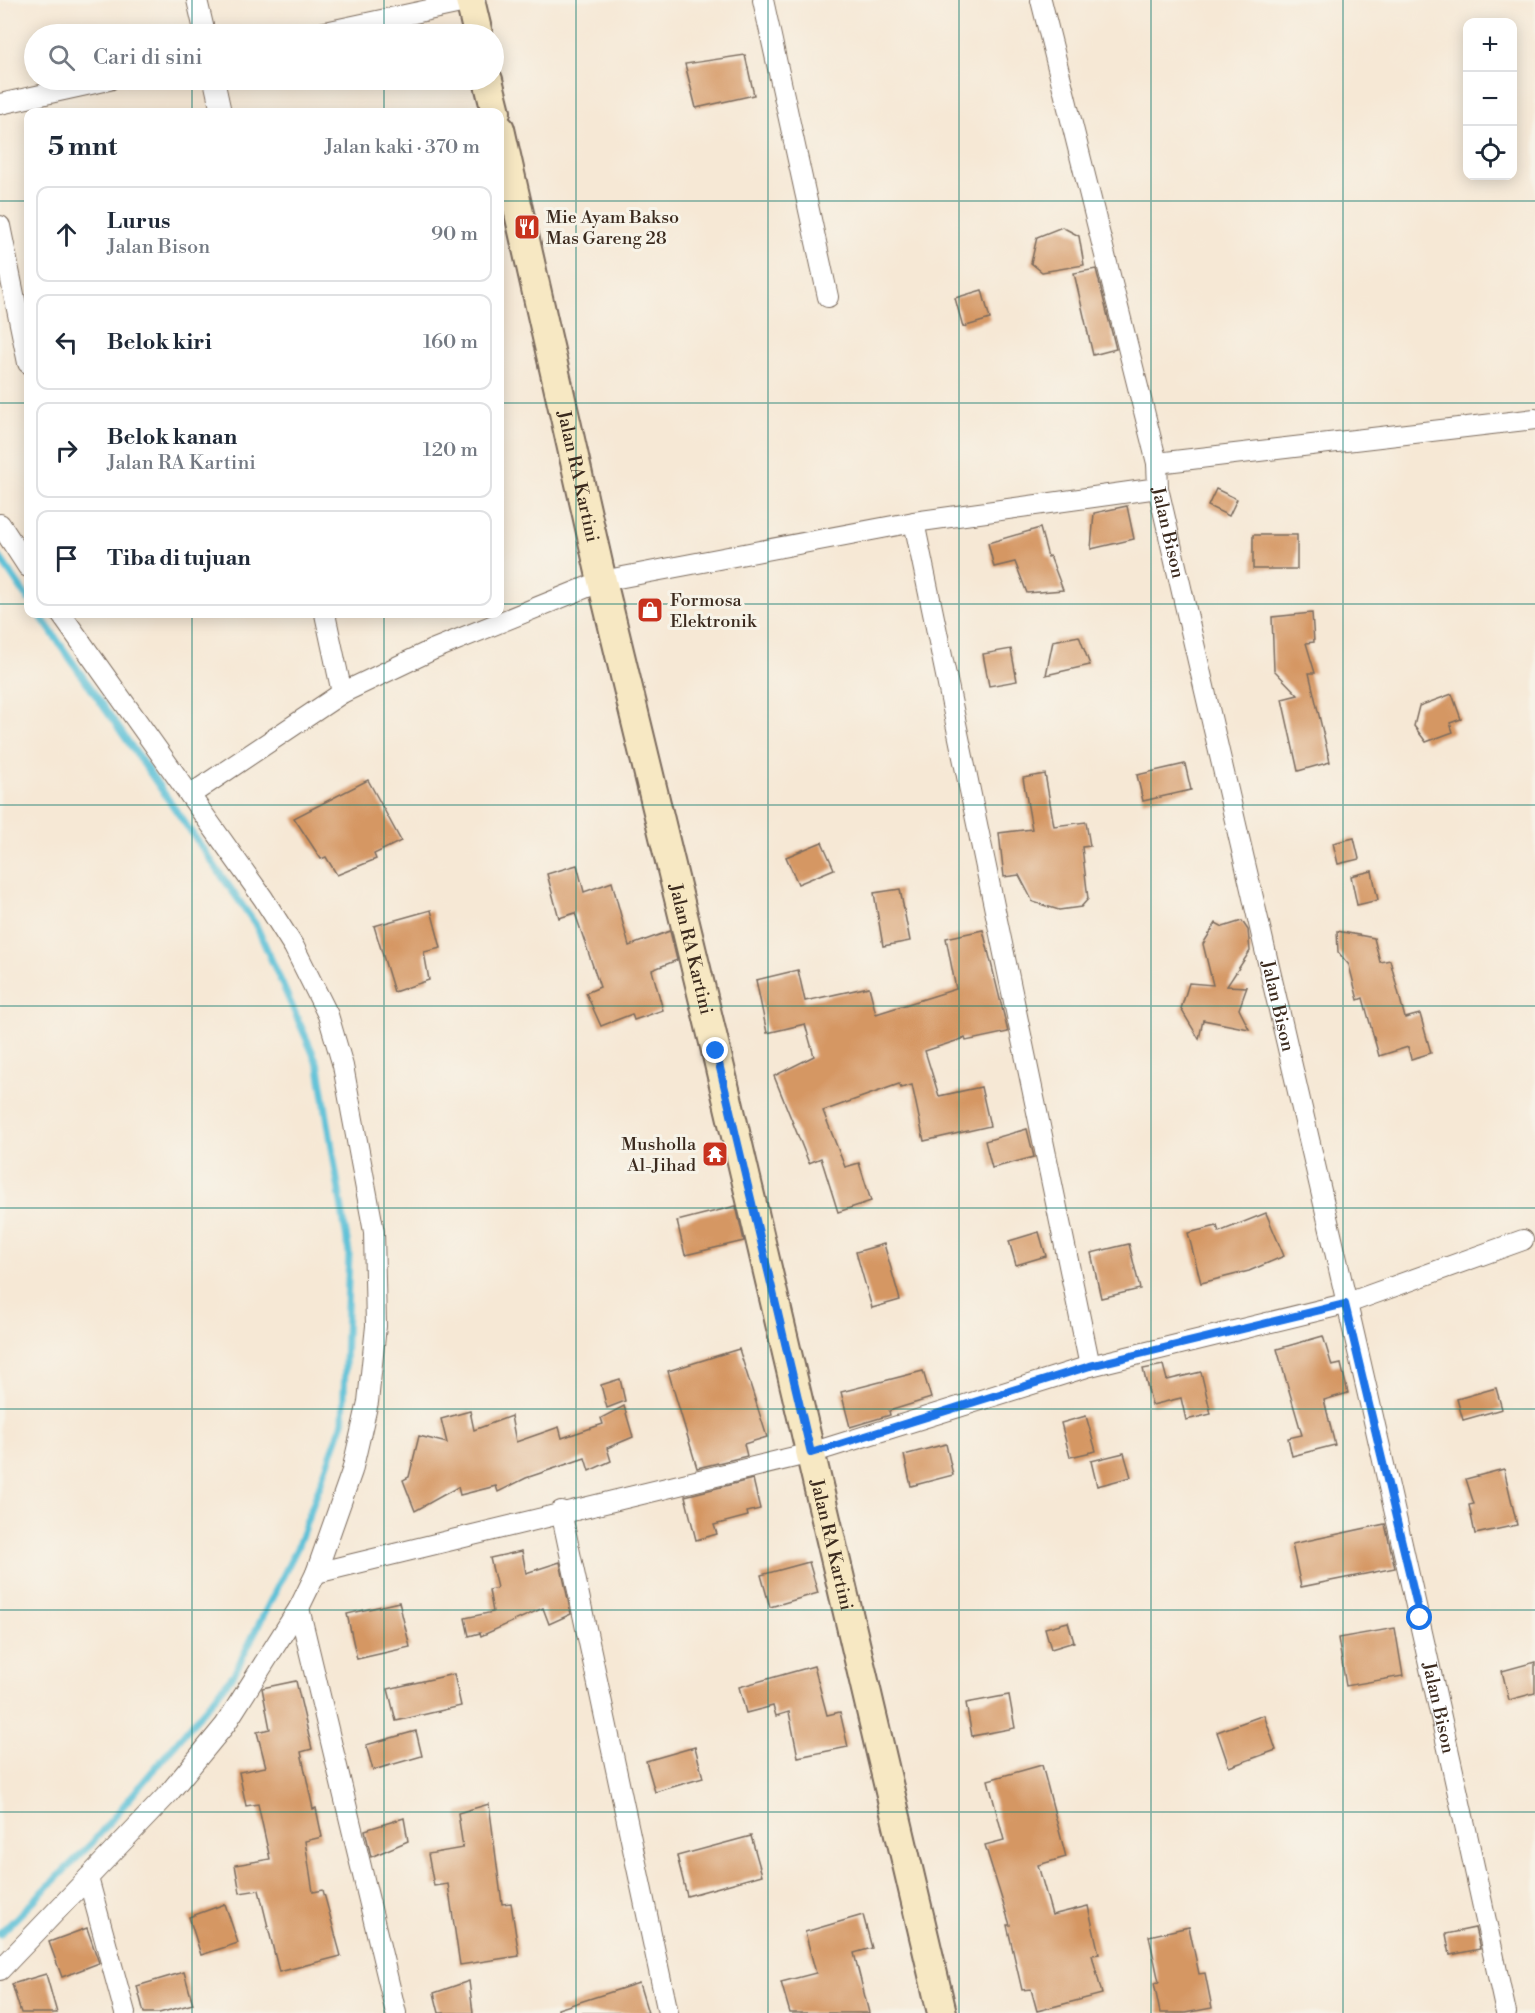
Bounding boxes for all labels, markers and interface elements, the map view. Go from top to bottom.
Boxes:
map controls [1463,18,1517,180]
button: + [1463,18,1517,72]
search box [24,24,504,90]
icon: search [45,41,78,74]
text: Cari di sini [93,44,203,71]
button: − [1463,72,1517,126]
button: locate [1463,126,1517,180]
text: 5 mnt [48,131,117,163]
text: Jalan kaki · 370 m [324,135,480,160]
place label: Mie Ayam Bakso Mas Gareng 28 [546,206,679,250]
text: Lurus [107,208,170,235]
restaurant icon: Mie Ayam Bakso Mas Gareng 28 [512,212,542,242]
icon: ahead [50,218,83,251]
text: 90 m [431,222,478,247]
text: Jalan Bison [107,235,210,260]
icon: left [50,326,83,359]
text: Belok kiri [107,329,212,356]
text: 160 m [423,330,478,355]
street label: Jalan RA Kartini [552,407,604,544]
text: Belok kanan [107,424,237,451]
icon: right [50,434,83,467]
text: 120 m [423,438,478,463]
text: Jalan RA Kartini [107,451,256,476]
street label: Jalan Bison [1146,484,1190,581]
icon: arrive [50,542,83,575]
text: Tiba di tujuan [107,545,251,572]
place label: Formosa Elektronik [670,589,758,633]
shop icon: Formosa Elektronik [635,595,665,625]
street label: Jalan RA Kartini [664,880,718,1017]
street label: Jalan Bison [1256,957,1299,1054]
route end [702,1037,728,1063]
place label: Musholla Al-Jihad [621,1133,697,1177]
temple icon: Musholla Al-Jihad [700,1139,730,1169]
street label: Jalan RA Kartini [805,1476,858,1613]
route start [1406,1604,1432,1630]
street label: Jalan Bison [1417,1659,1460,1756]

